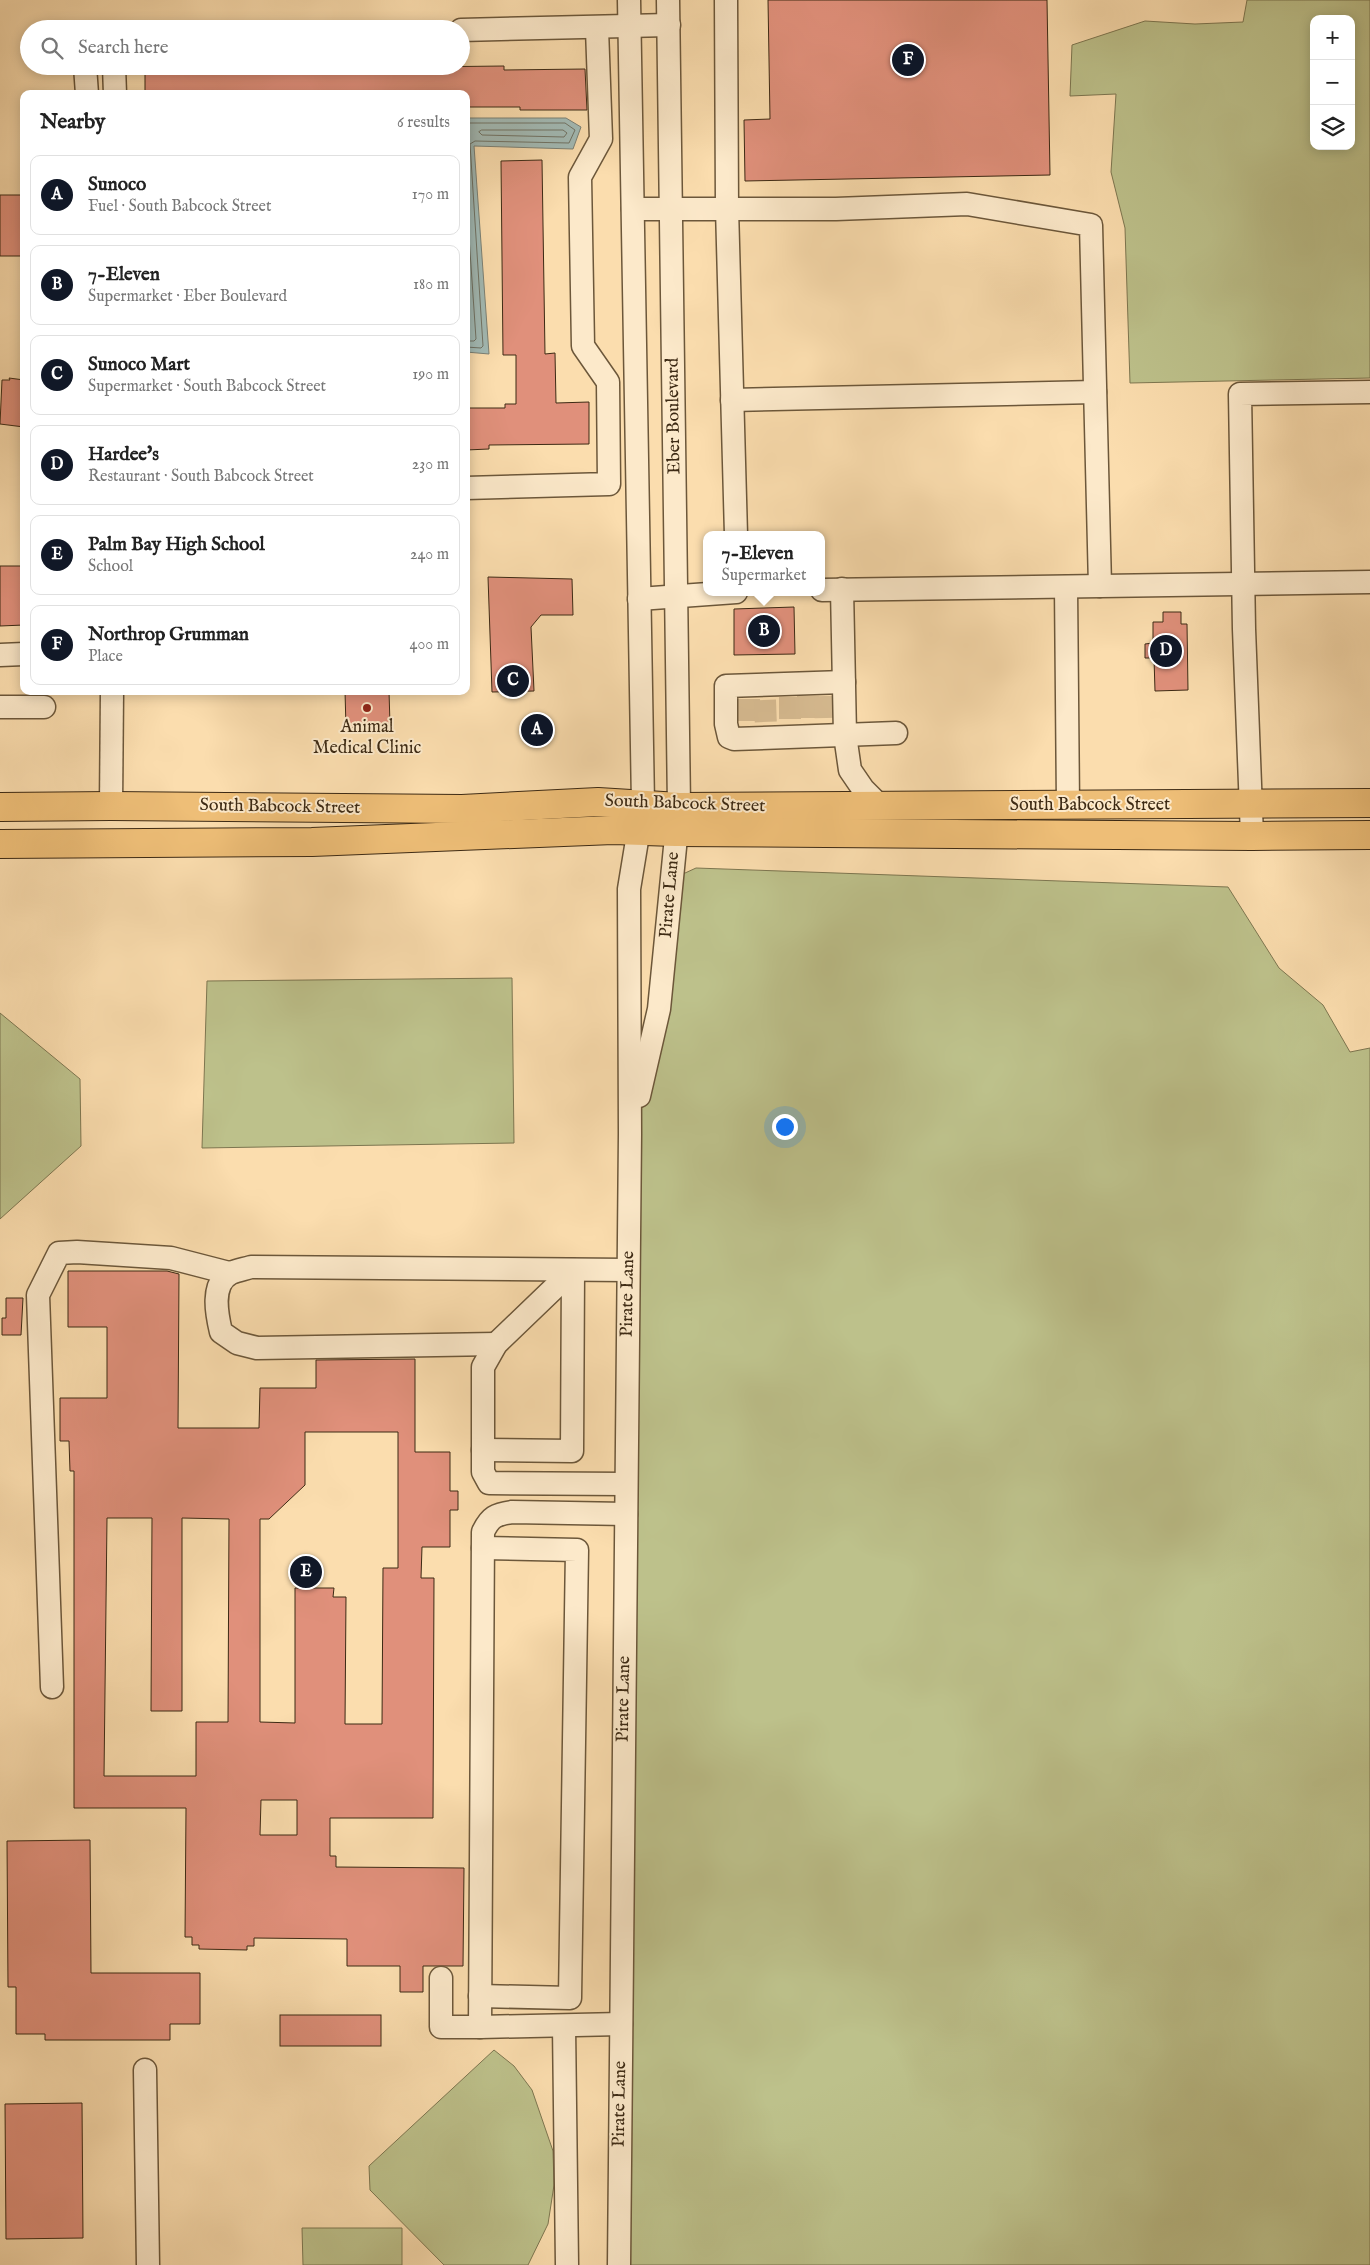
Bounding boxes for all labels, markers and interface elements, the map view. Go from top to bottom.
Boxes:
map controls [1310,15,1355,150]
button: + [1310,15,1355,60]
search box [20,20,470,75]
icon: search [38,34,66,62]
text: Search here [78,36,169,60]
pin: F [892,41,924,79]
button: − [1310,60,1355,105]
button: layers [1310,105,1355,150]
text: Nearby [40,109,105,136]
text: 6 results [397,113,450,133]
text: Sunoco [88,173,146,197]
text: A [52,185,62,205]
text: 170 m [412,185,449,205]
text: Fuel · South Babcock Street [88,197,271,217]
text: 7-Eleven [88,263,160,287]
text: B [52,275,62,295]
text: 180 m [413,275,449,295]
text: Supermarket · Eber Boulevard [88,287,287,307]
text: Sunoco Mart [88,353,190,377]
street label: Eber Boulevard [661,357,687,475]
text: C [51,365,63,385]
text: 190 m [412,365,449,385]
text: Supermarket · South Babcock Street [88,377,326,397]
text: Hardee's [88,443,159,467]
text: D [51,455,63,475]
text: 230 m [412,455,449,475]
text: Restaurant · South Babcock Street [88,467,314,487]
popup [703,531,825,596]
text: Palm Bay High School [88,533,265,557]
text: 7-Eleven [722,542,794,566]
text: E [51,545,63,565]
text: 240 m [410,545,449,565]
text: School [88,557,133,577]
text: Supermarket [722,566,806,586]
pin: B [748,612,780,650]
text: Northrop Grumman [88,623,249,647]
pin: D [1150,632,1182,670]
text: F [52,635,62,655]
text: 400 m [410,635,449,655]
text: Place [88,647,123,667]
pin: C [497,662,529,700]
marker: Animal Medical Clinic [361,702,373,714]
pin: A [521,711,553,749]
place label: Animal Medical Clinic [313,716,421,760]
street label: South Babcock Street [604,790,766,818]
street label: South Babcock Street [199,794,361,820]
street label: South Babcock Street [1010,794,1170,817]
street label: Pirate Lane [655,851,685,939]
your location [772,1114,798,1140]
street label: Pirate Lane [616,1251,640,1337]
pin: E [290,1553,322,1591]
street label: Pirate Lane [612,1656,636,1742]
street label: Pirate Lane [608,2061,632,2147]

